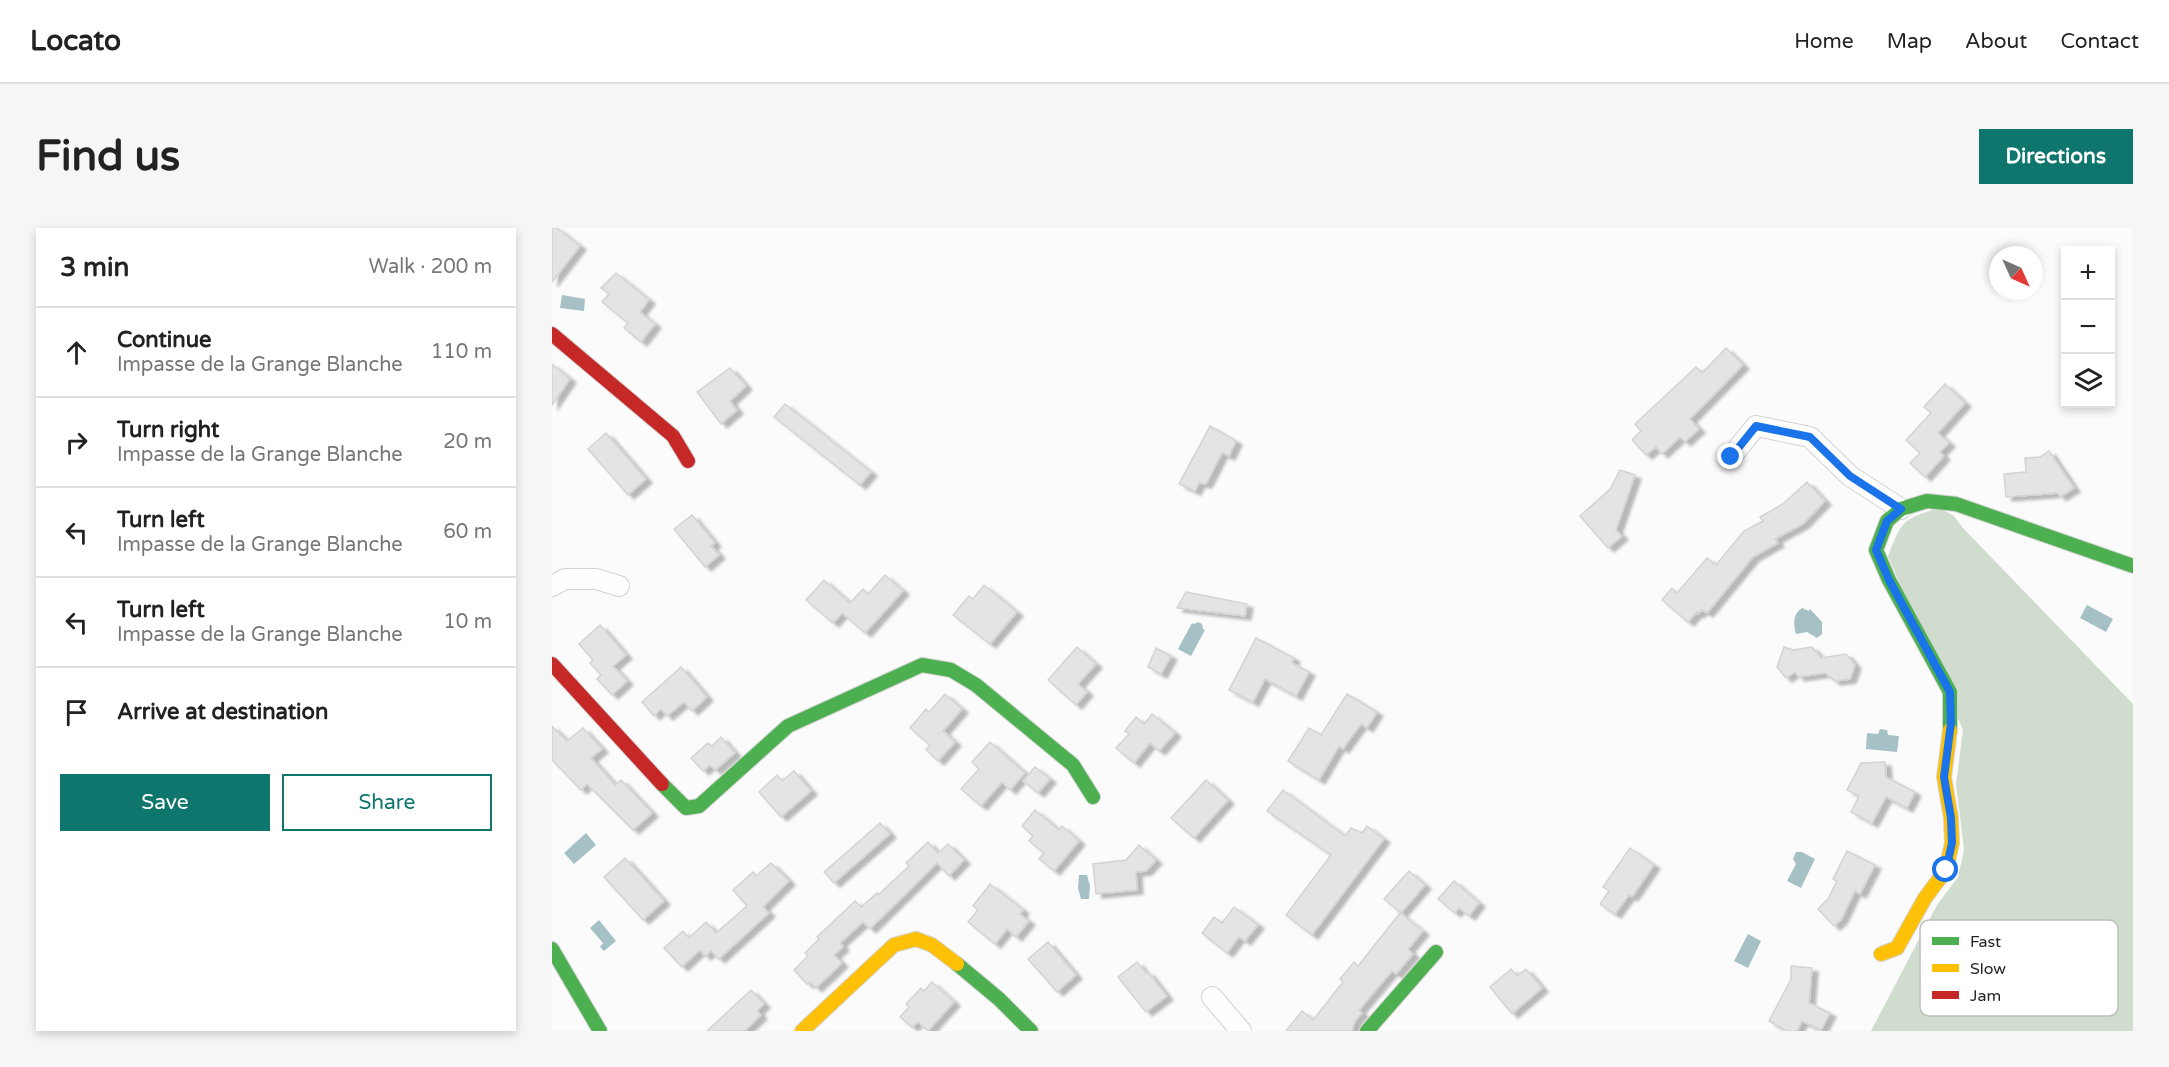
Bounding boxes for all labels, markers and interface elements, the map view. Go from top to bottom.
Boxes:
text: Locato [30,24,121,58]
text: Home [1794,29,1854,54]
text: Map [1887,29,1932,54]
text: About [1965,29,2027,54]
text: Contact [2060,29,2139,54]
button: Directions [1979,129,2133,184]
text: Find us [36,131,180,182]
north arrow [1989,246,2043,300]
map controls [2061,246,2115,408]
button: + [2061,246,2115,300]
text: 3 min [60,252,129,283]
text: Walk · 200 m [369,255,492,279]
button: − [2061,300,2115,354]
text: Continue [117,327,212,353]
icon: ahead [60,336,93,369]
text: 110 m [431,340,492,364]
text: Impasse de la Grange Blanche [117,353,403,377]
button: layers [2061,354,2115,408]
text: Turn right [117,417,219,443]
icon: right [60,426,93,459]
text: 20 m [443,430,492,454]
text: Impasse de la Grange Blanche [117,443,403,467]
route end [1717,443,1743,469]
text: Turn left [117,507,205,533]
icon: left [60,516,93,549]
text: 60 m [443,520,492,544]
text: Impasse de la Grange Blanche [117,533,403,557]
text: Turn left [117,597,205,623]
icon: left [60,606,93,639]
text: 10 m [443,610,492,634]
text: Impasse de la Grange Blanche [117,623,403,647]
icon: arrive [60,696,93,729]
text: Arrive at destination [117,699,328,725]
button: Save [60,774,270,831]
button: Share [282,774,492,831]
route start [1932,856,1958,882]
legend [1920,920,2118,1016]
text: Fast [1970,932,2001,952]
text: Slow [1970,959,2006,979]
text: Jam [1970,986,2001,1006]

